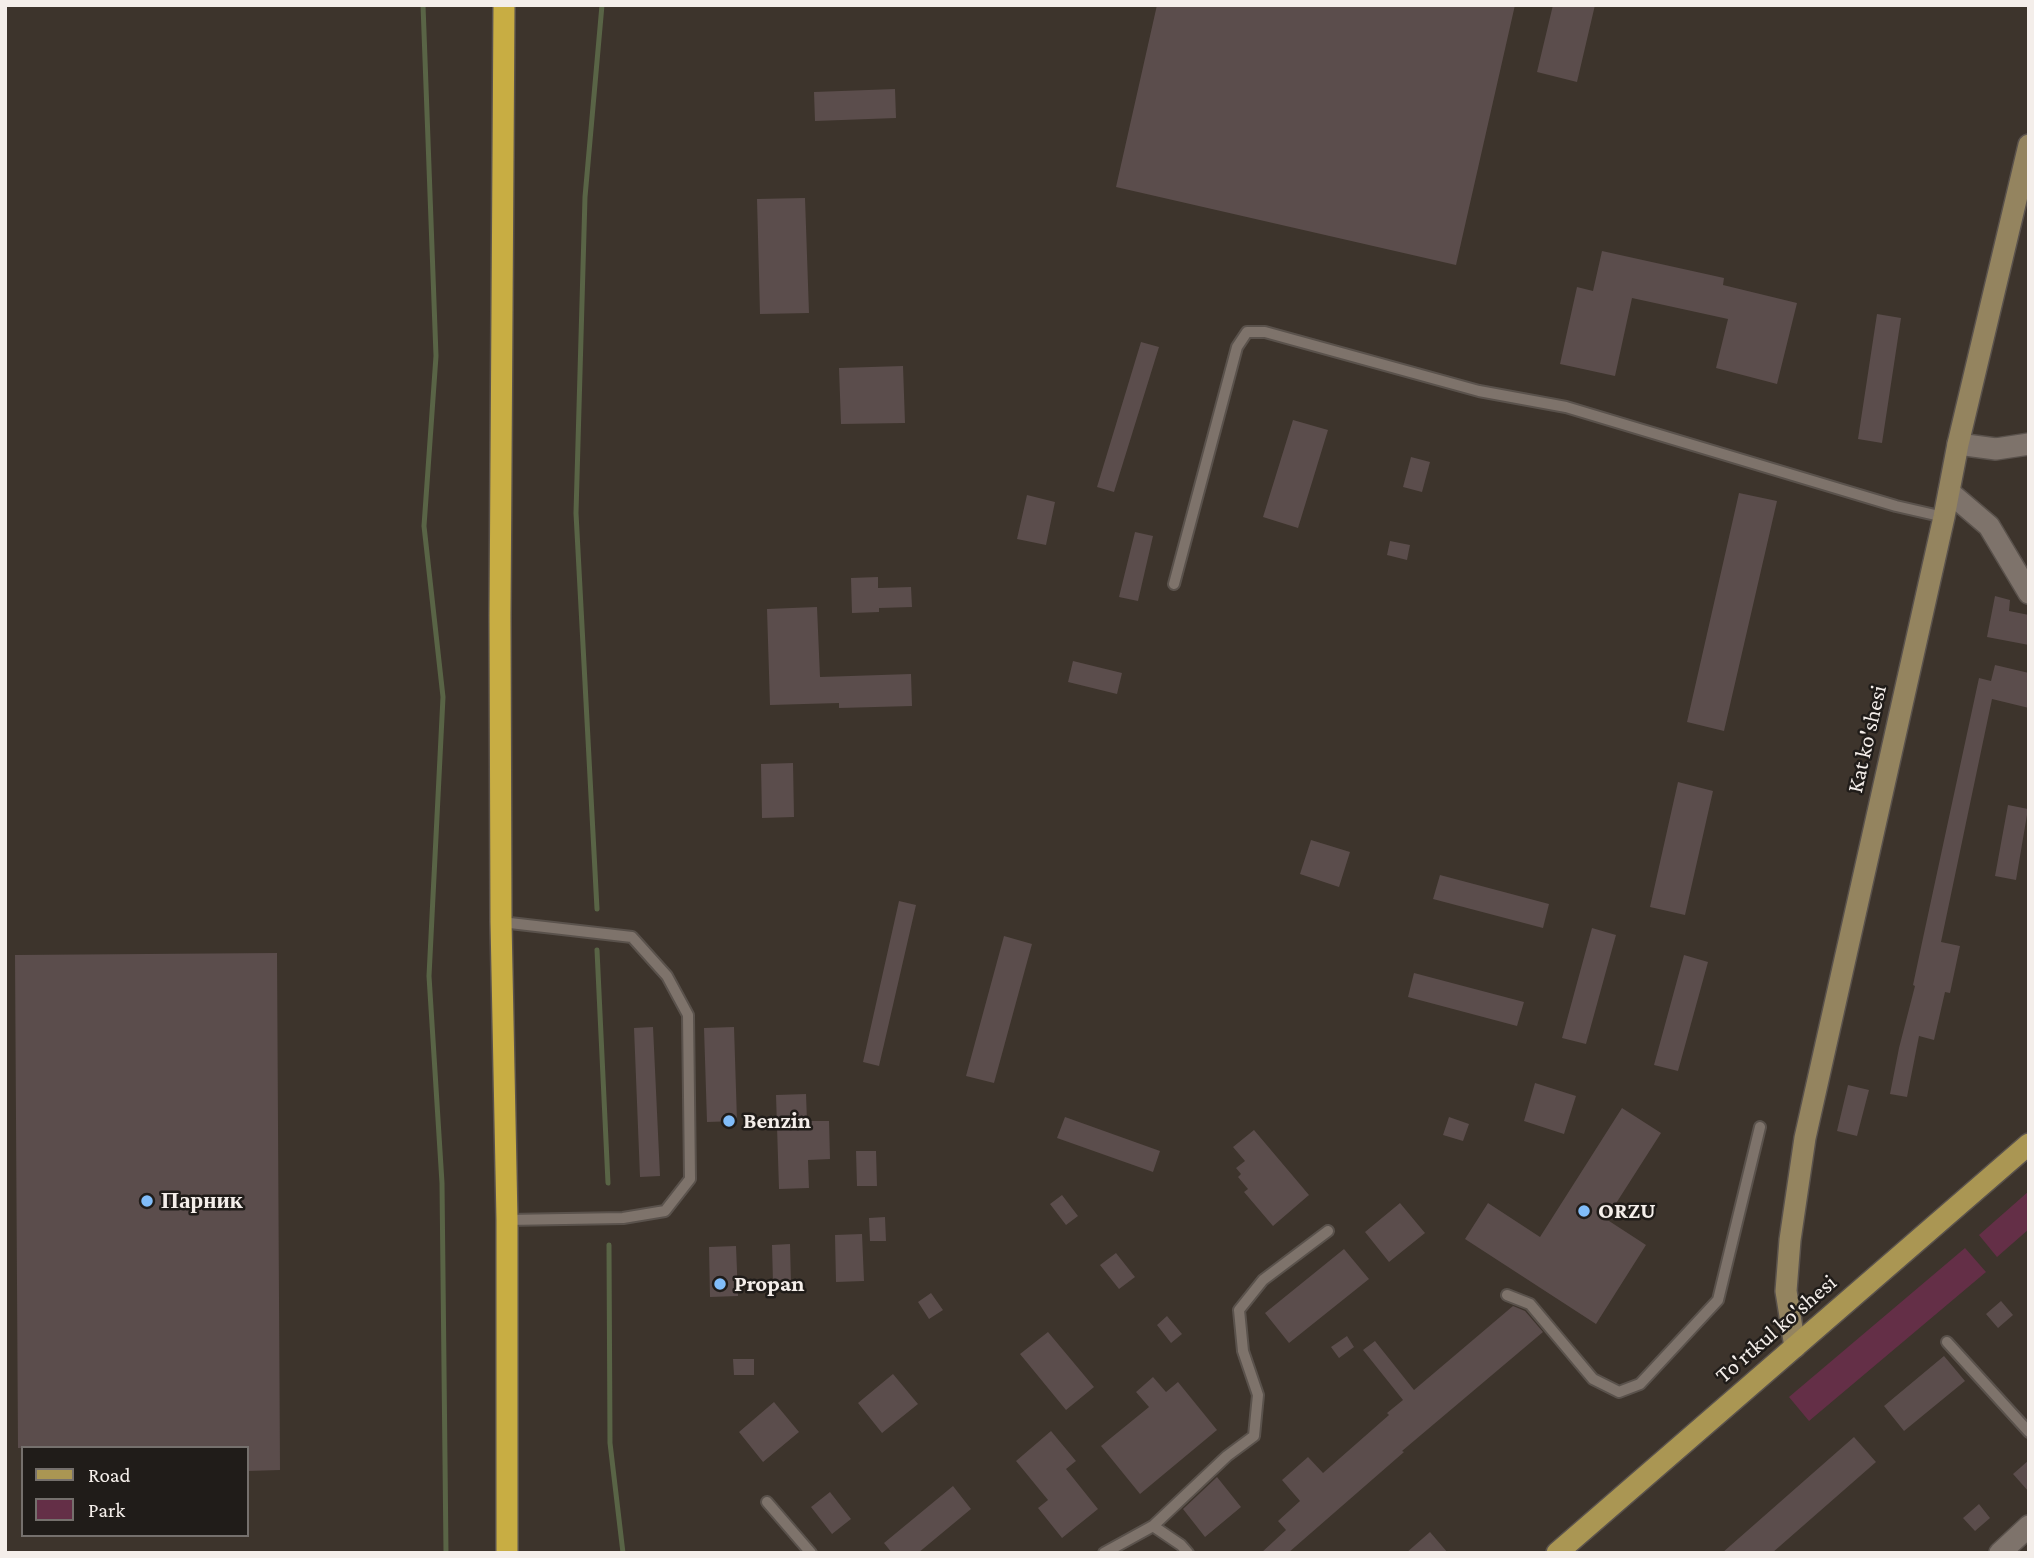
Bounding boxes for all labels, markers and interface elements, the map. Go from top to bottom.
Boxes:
street label: Kat ko'shesi [1841,683,1893,795]
place label: Benzin [743,1107,811,1135]
marker: Benzin [721,1113,737,1129]
place label: Парник [161,1187,243,1215]
marker: Парник [139,1193,155,1209]
place label: ORZU [1598,1197,1656,1225]
marker: ORZU [1576,1203,1592,1219]
street label: To'rtkul ko'shesi [1710,1269,1842,1389]
place label: Propan [734,1270,804,1298]
marker: Propan [712,1276,728,1292]
legend [21,1446,248,1537]
text: Road [88,1463,131,1487]
text: Park [88,1498,125,1522]

